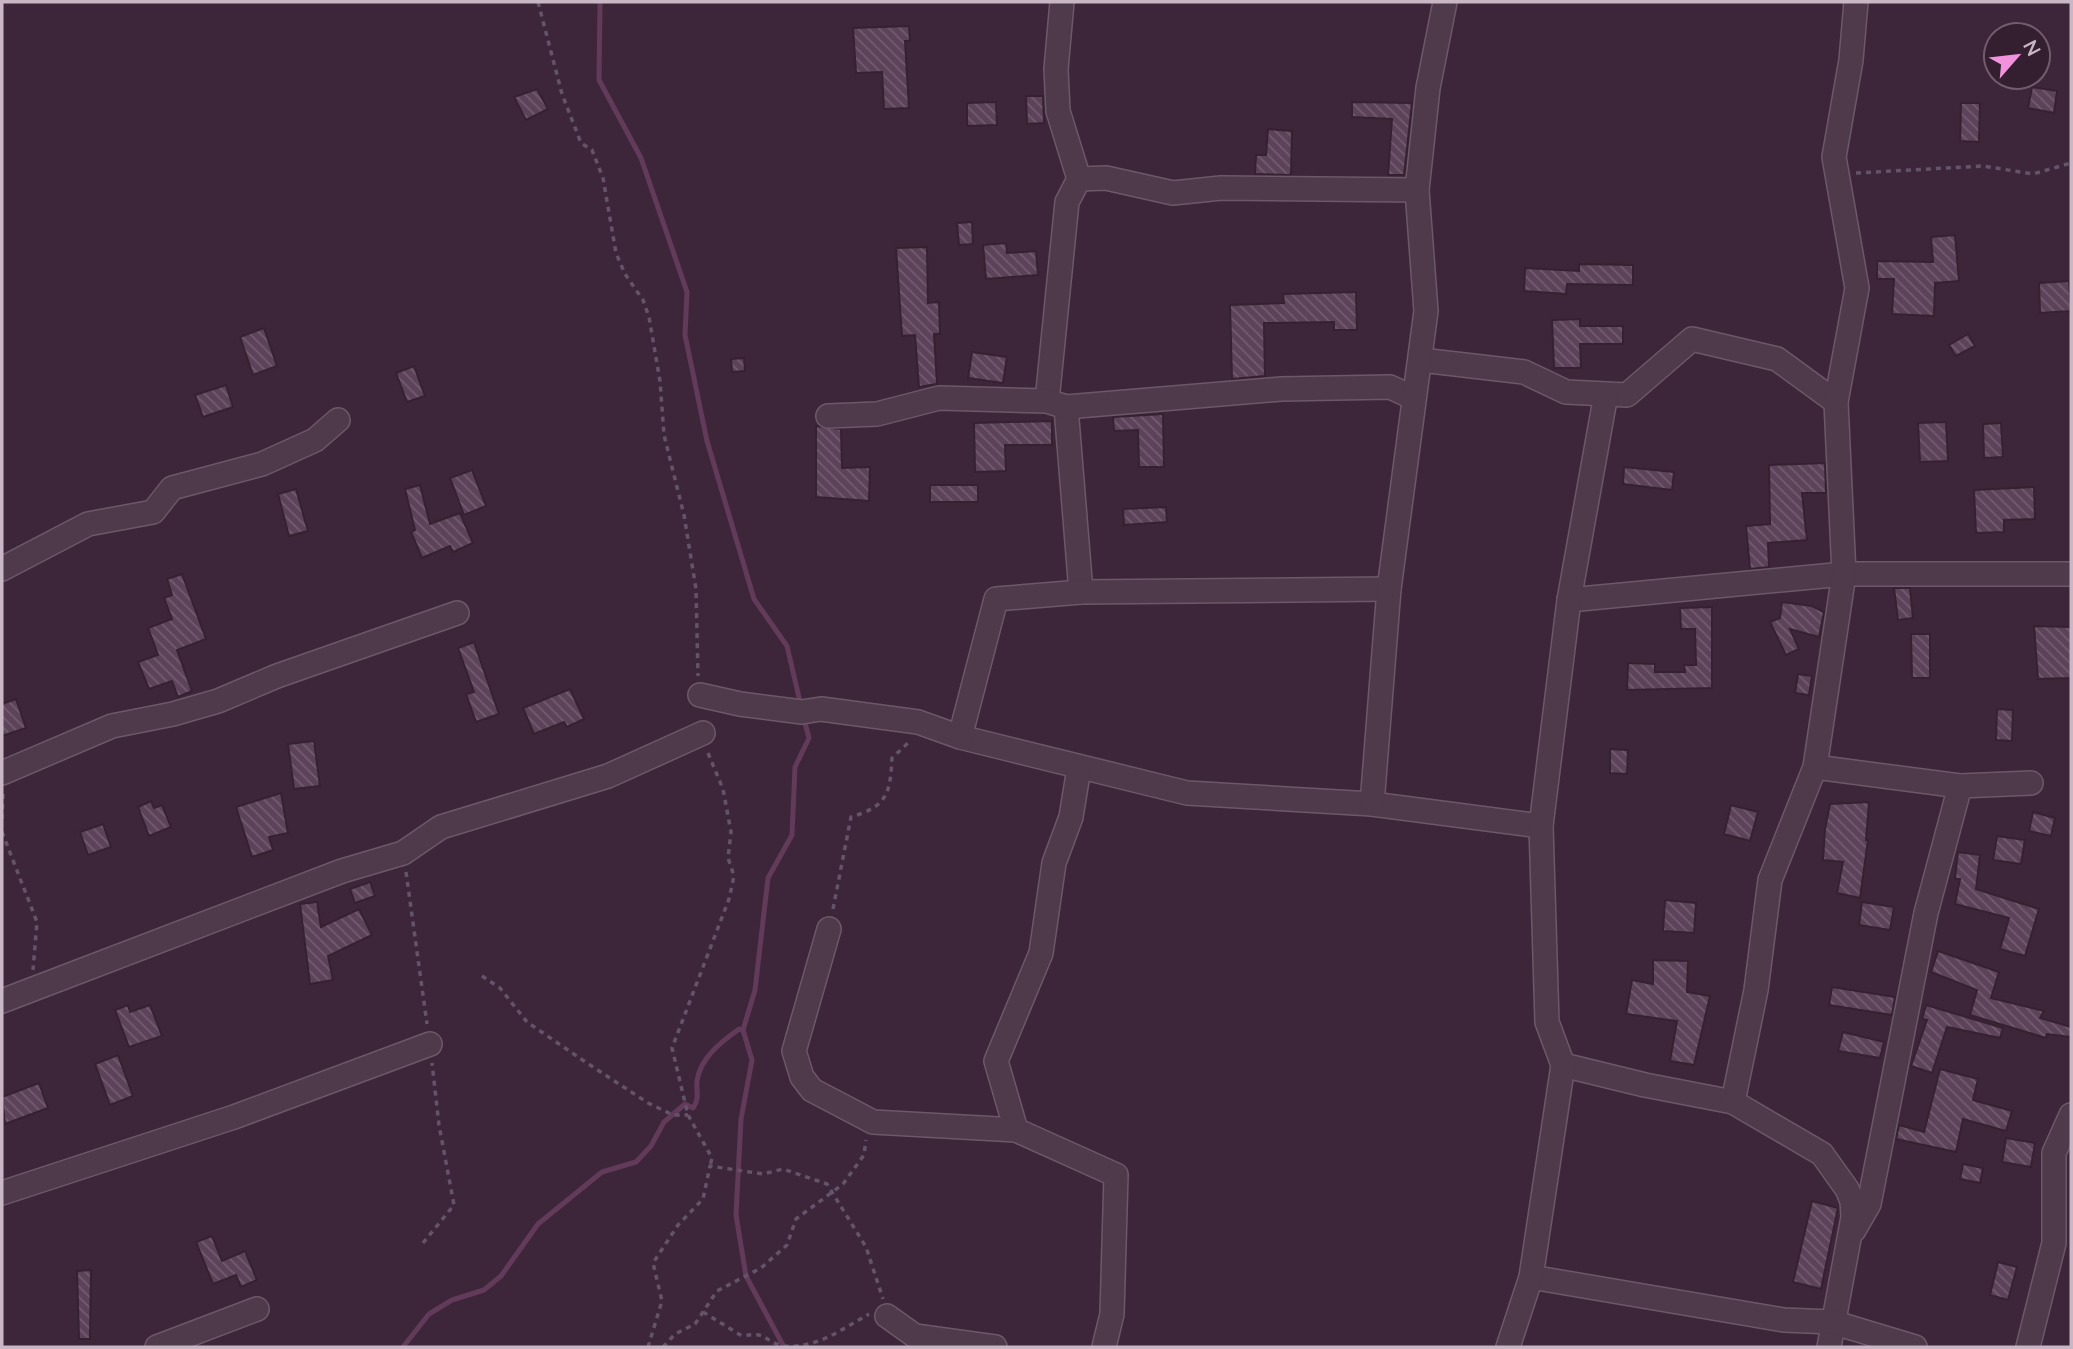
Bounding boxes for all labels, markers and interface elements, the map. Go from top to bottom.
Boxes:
north arrow [1982,21,2052,91]
text: N [2019,36,2046,60]

